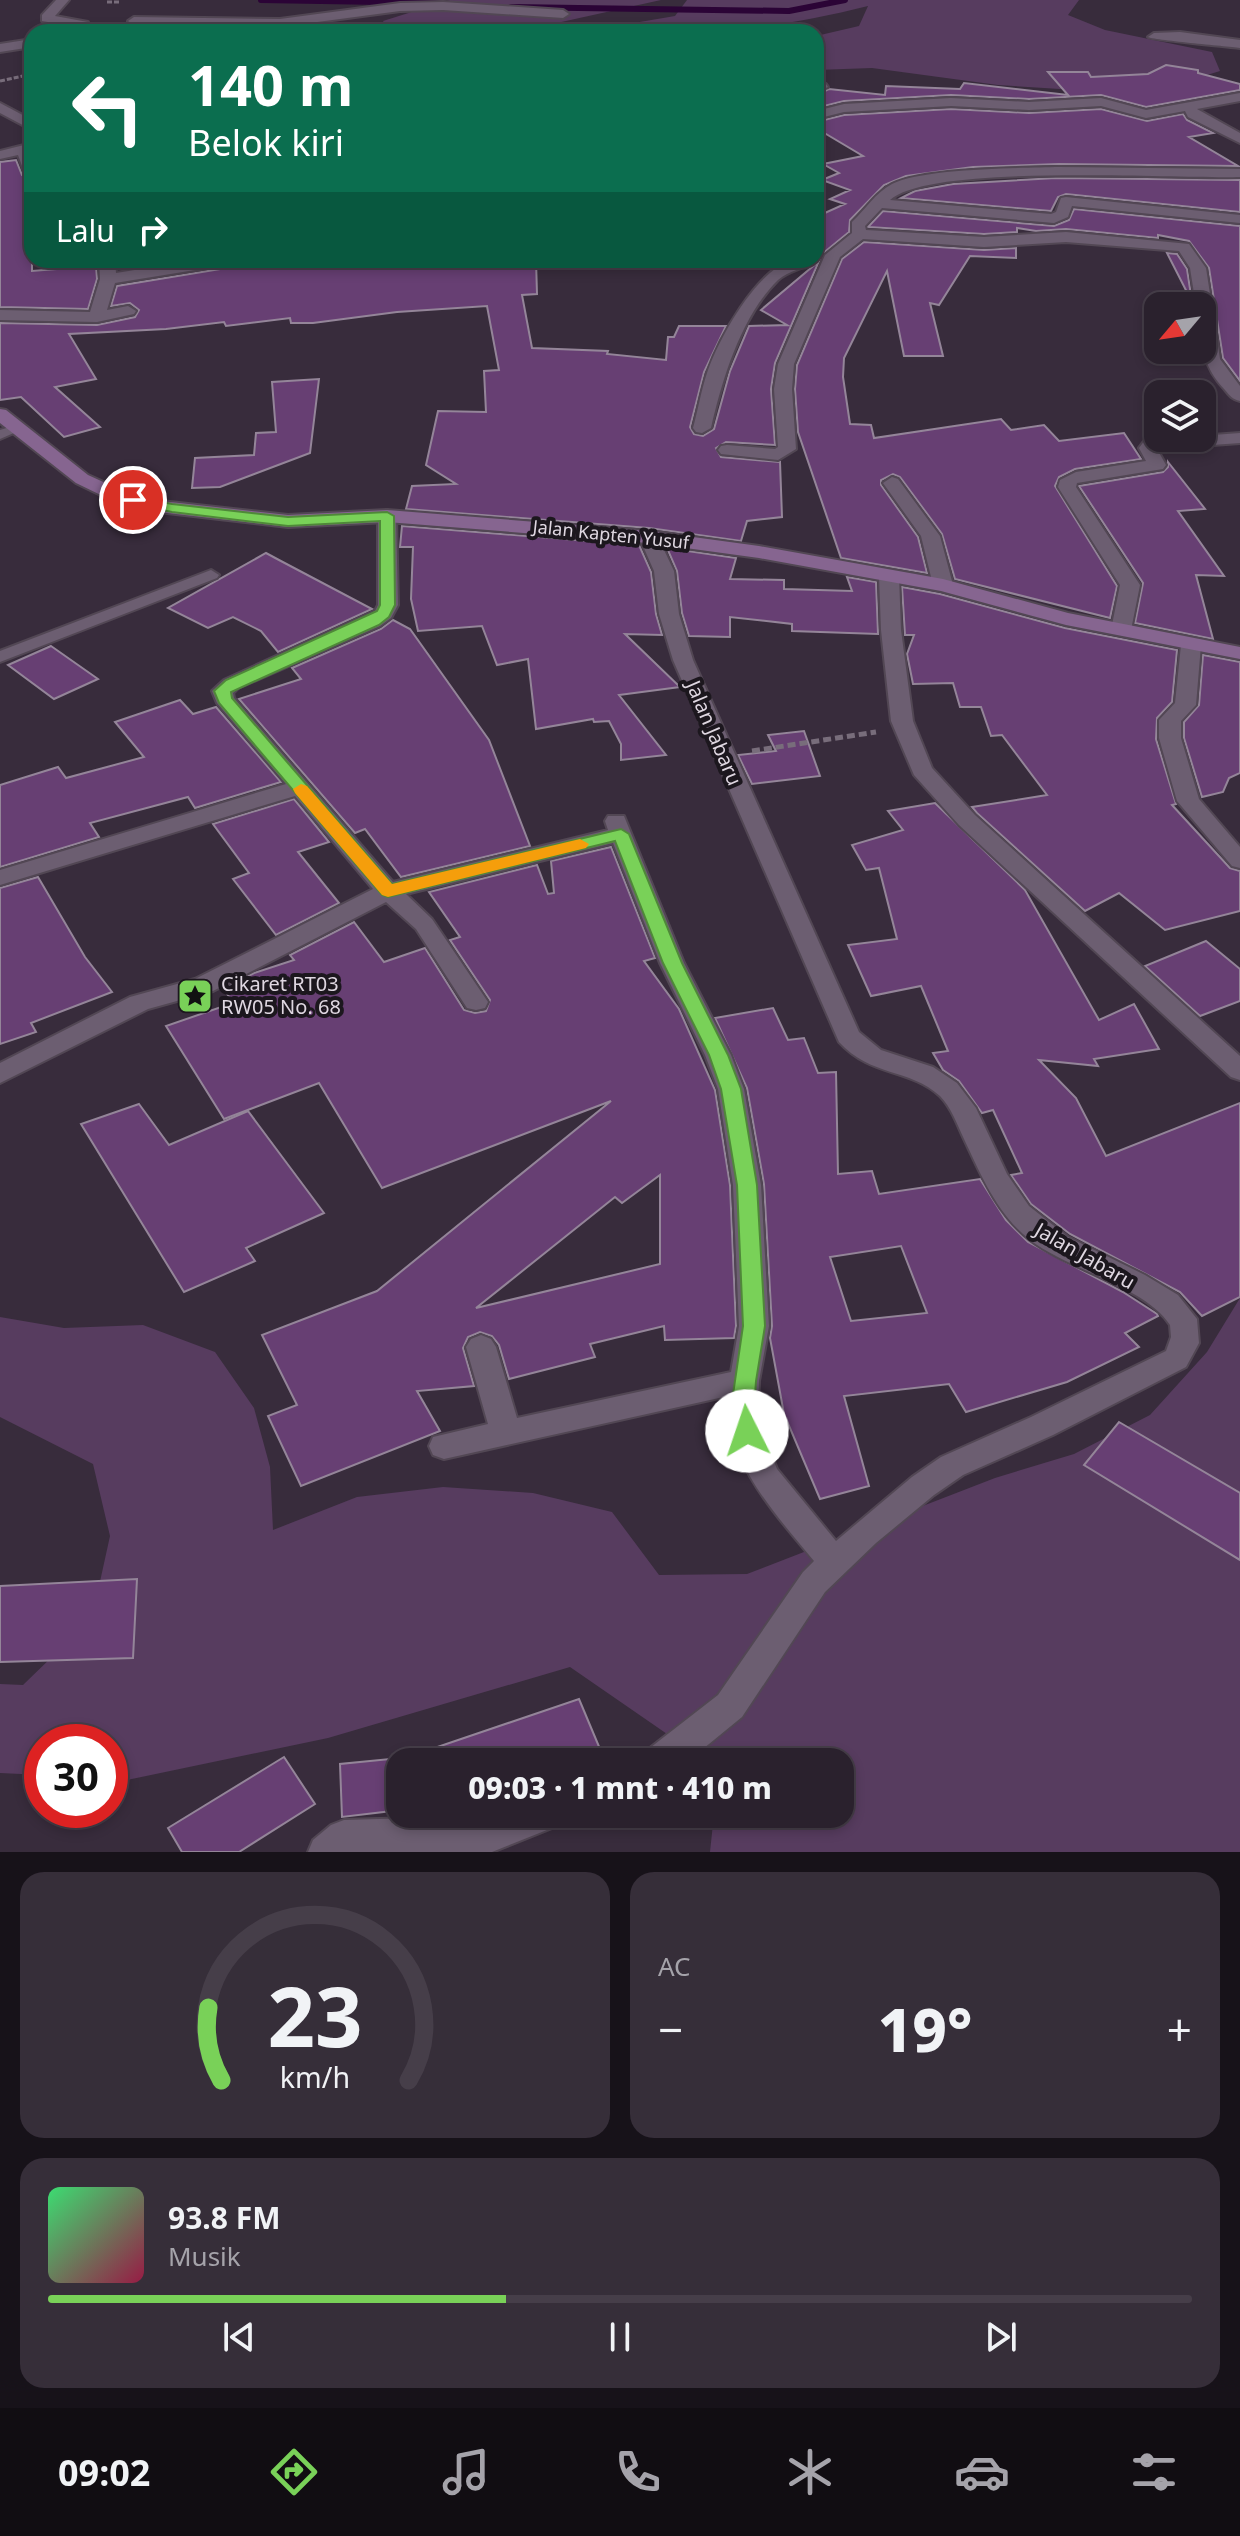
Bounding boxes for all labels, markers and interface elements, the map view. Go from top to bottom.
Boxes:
text: 140 m [188,46,353,122]
icon: left [56,56,160,160]
text: Belok kiri [188,118,344,167]
icon: right [131,208,175,252]
text: Lalu [56,210,115,251]
north arrow [1144,292,1216,364]
map controls [1144,292,1216,452]
button: layers [1144,380,1216,452]
pin [99,466,167,534]
icon: arrive [111,478,155,522]
street label: Jalan Kapten Yusuf [530,514,691,554]
street label: Jalan Jabaru [679,674,749,789]
place label: Cikaret RT03 RW05 No. 68 [221,970,341,1020]
place icon: Cikaret RT03 RW05 No. 68 [176,977,214,1015]
street label: Jalan Jabaru [1029,1215,1140,1295]
position arrow [705,1389,789,1473]
speed limit sign: 30 [24,1724,128,1828]
text: 09:03 · 1 mnt · 410 m [468,1767,772,1808]
text: AC [658,1948,691,1984]
text: 23 [267,1958,363,2071]
text: 19° [878,1988,972,2070]
text: − [658,1999,683,2059]
text: + [1167,1999,1192,2059]
text: km/h [280,2057,350,2096]
text: 93.8 FM [168,2197,280,2238]
text: Musik [168,2238,241,2274]
icon: previous [217,2315,261,2359]
icon: pause [598,2315,642,2359]
icon: next [979,2315,1023,2359]
icon: directions [266,2444,322,2500]
icon: music [438,2444,494,2500]
icon: phone [610,2444,666,2500]
icon: climate [782,2444,838,2500]
icon: car [954,2444,1010,2500]
icon: filters [1126,2444,1182,2500]
text: 09:02 [58,2448,150,2497]

